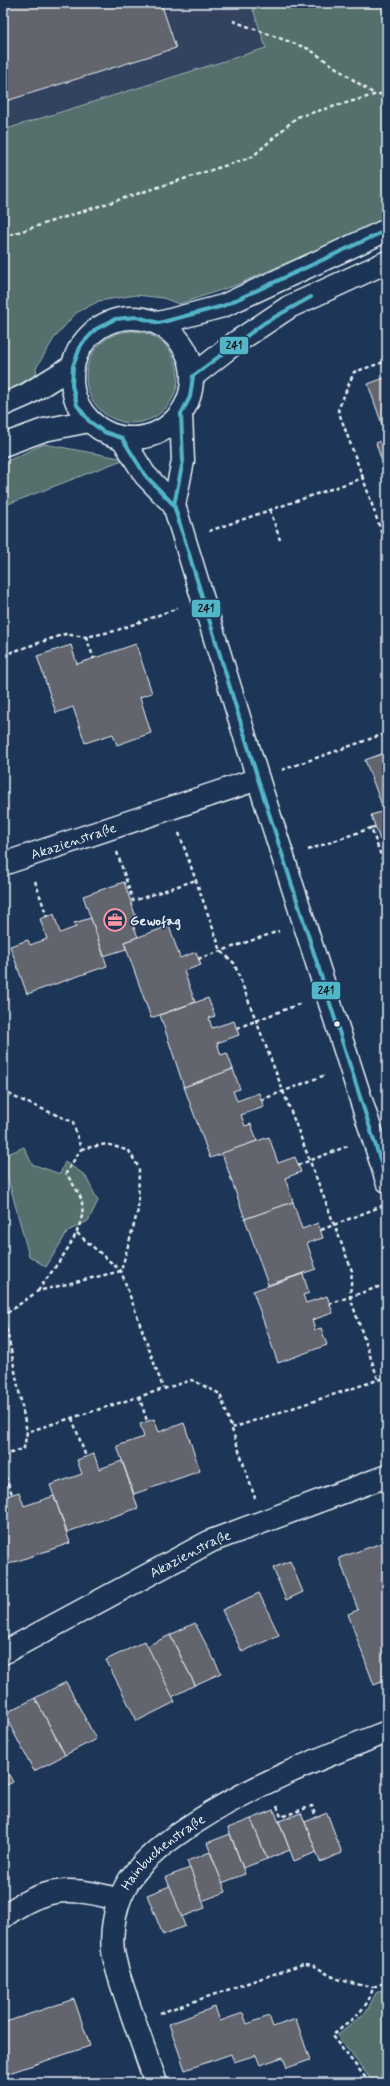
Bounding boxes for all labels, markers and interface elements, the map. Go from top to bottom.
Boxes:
line badge: 241 [219,336,249,355]
text: 241 [226,339,242,353]
line badge: 241 [191,599,221,618]
text: 241 [198,602,214,616]
street label: Akazienstraße [28,819,119,864]
office icon: Gewofag [102,907,128,933]
place label: Gewofag [130,912,181,931]
line badge: 241 [311,981,341,1000]
text: 241 [318,984,334,998]
unlabelled marker [332,1019,342,1029]
street label: Akazienstraße [147,1526,234,1582]
street label: Hainbuchenstraße [117,1810,209,1894]

